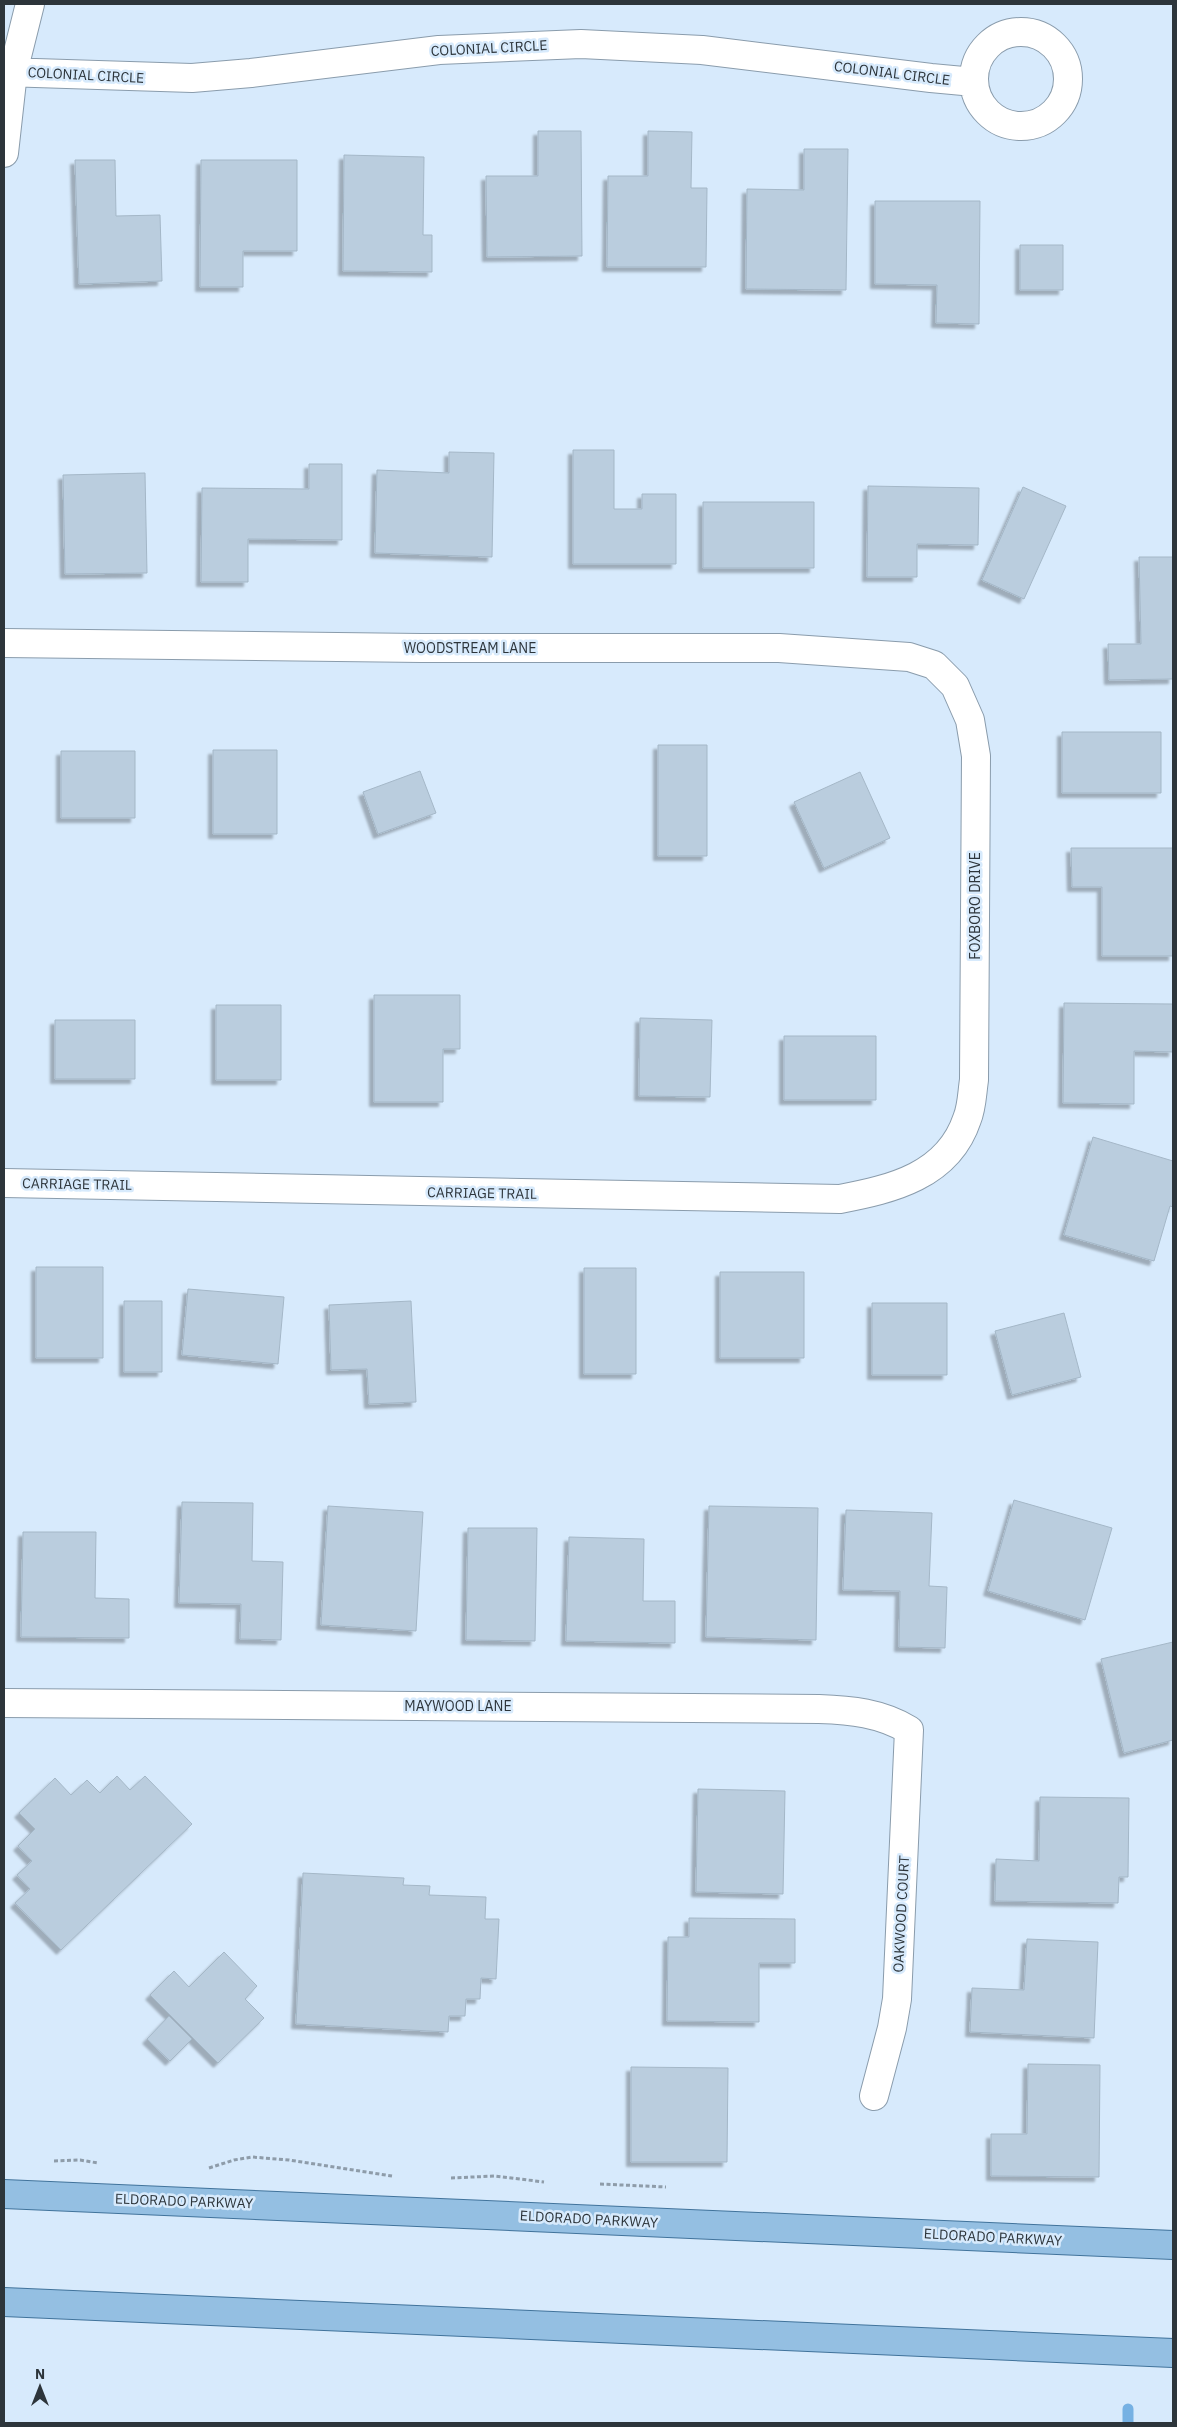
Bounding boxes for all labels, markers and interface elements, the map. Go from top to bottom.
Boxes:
street label: COLONIAL CIRCLE [430,36,548,60]
street label: COLONIAL CIRCLE [833,57,951,89]
street label: COLONIAL CIRCLE [27,63,145,87]
street label: WOODSTREAM LANE [404,639,536,657]
street label: FOXBORO DRIVE [966,852,984,960]
street label: CARRIAGE TRAIL [22,1174,132,1194]
street label: CARRIAGE TRAIL [427,1183,537,1203]
street label: MAYWOOD LANE [404,1697,512,1715]
street label: OAKWOOD COURT [889,1855,913,1973]
street label: ELDORADO PARKWAY [114,2190,254,2212]
street label: ELDORADO PARKWAY [519,2206,659,2232]
street label: ELDORADO PARKWAY [923,2224,1063,2250]
north arrow [15,2362,65,2412]
text: N [35,2365,45,2383]

